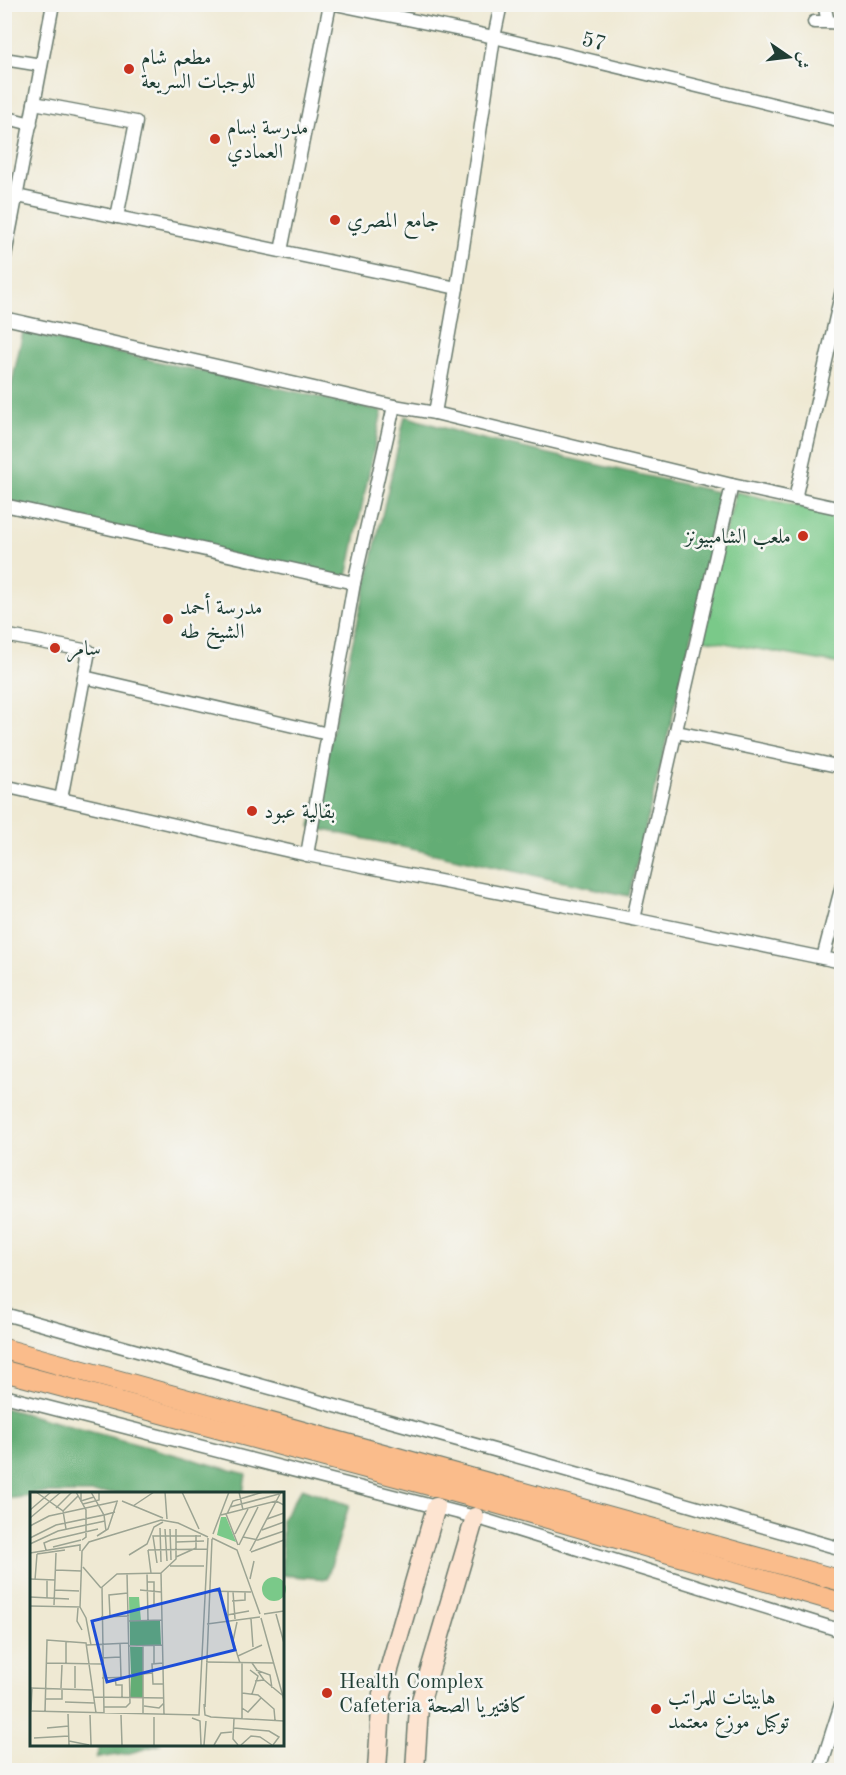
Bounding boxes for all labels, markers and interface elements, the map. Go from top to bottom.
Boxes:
north arrow [759,27,819,87]
street label: 57 [579,29,608,56]
place label: مطعم شام للوجبات السريعة [141,48,256,95]
text: ش [792,51,811,70]
marker: مطعم شام للوجبات السريعة [122,62,136,76]
place label: مدرسة بسام العمادي [227,118,308,167]
marker: مدرسة بسام العمادي [208,132,222,146]
place label: جامع المصري [347,211,439,239]
marker: جامع المصري [328,213,342,227]
place label: ملعب الشامبيونز [683,527,791,550]
marker: ملعب الشامبيونز [796,529,810,543]
place label: مدرسة أحمد الشيخ طه [180,592,262,650]
marker: مدرسة أحمد الشيخ طه [161,612,175,626]
place label: سامر [67,639,101,663]
marker: سامر [48,641,62,655]
place label: بقالية عبود [264,802,335,824]
marker: بقالية عبود [245,804,259,818]
inset map [30,1492,284,1745]
place label: Health Complex Cafeteria كافتيريا الصحة [339,1672,527,1718]
marker: Health Complex Cafeteria كافتيريا الصحة [320,1686,334,1700]
place label: هابيتات للمراتب توكيل موزع معتمد [668,1688,790,1739]
marker: هابيتات للمراتب توكيل موزع معتمد [649,1702,663,1716]

